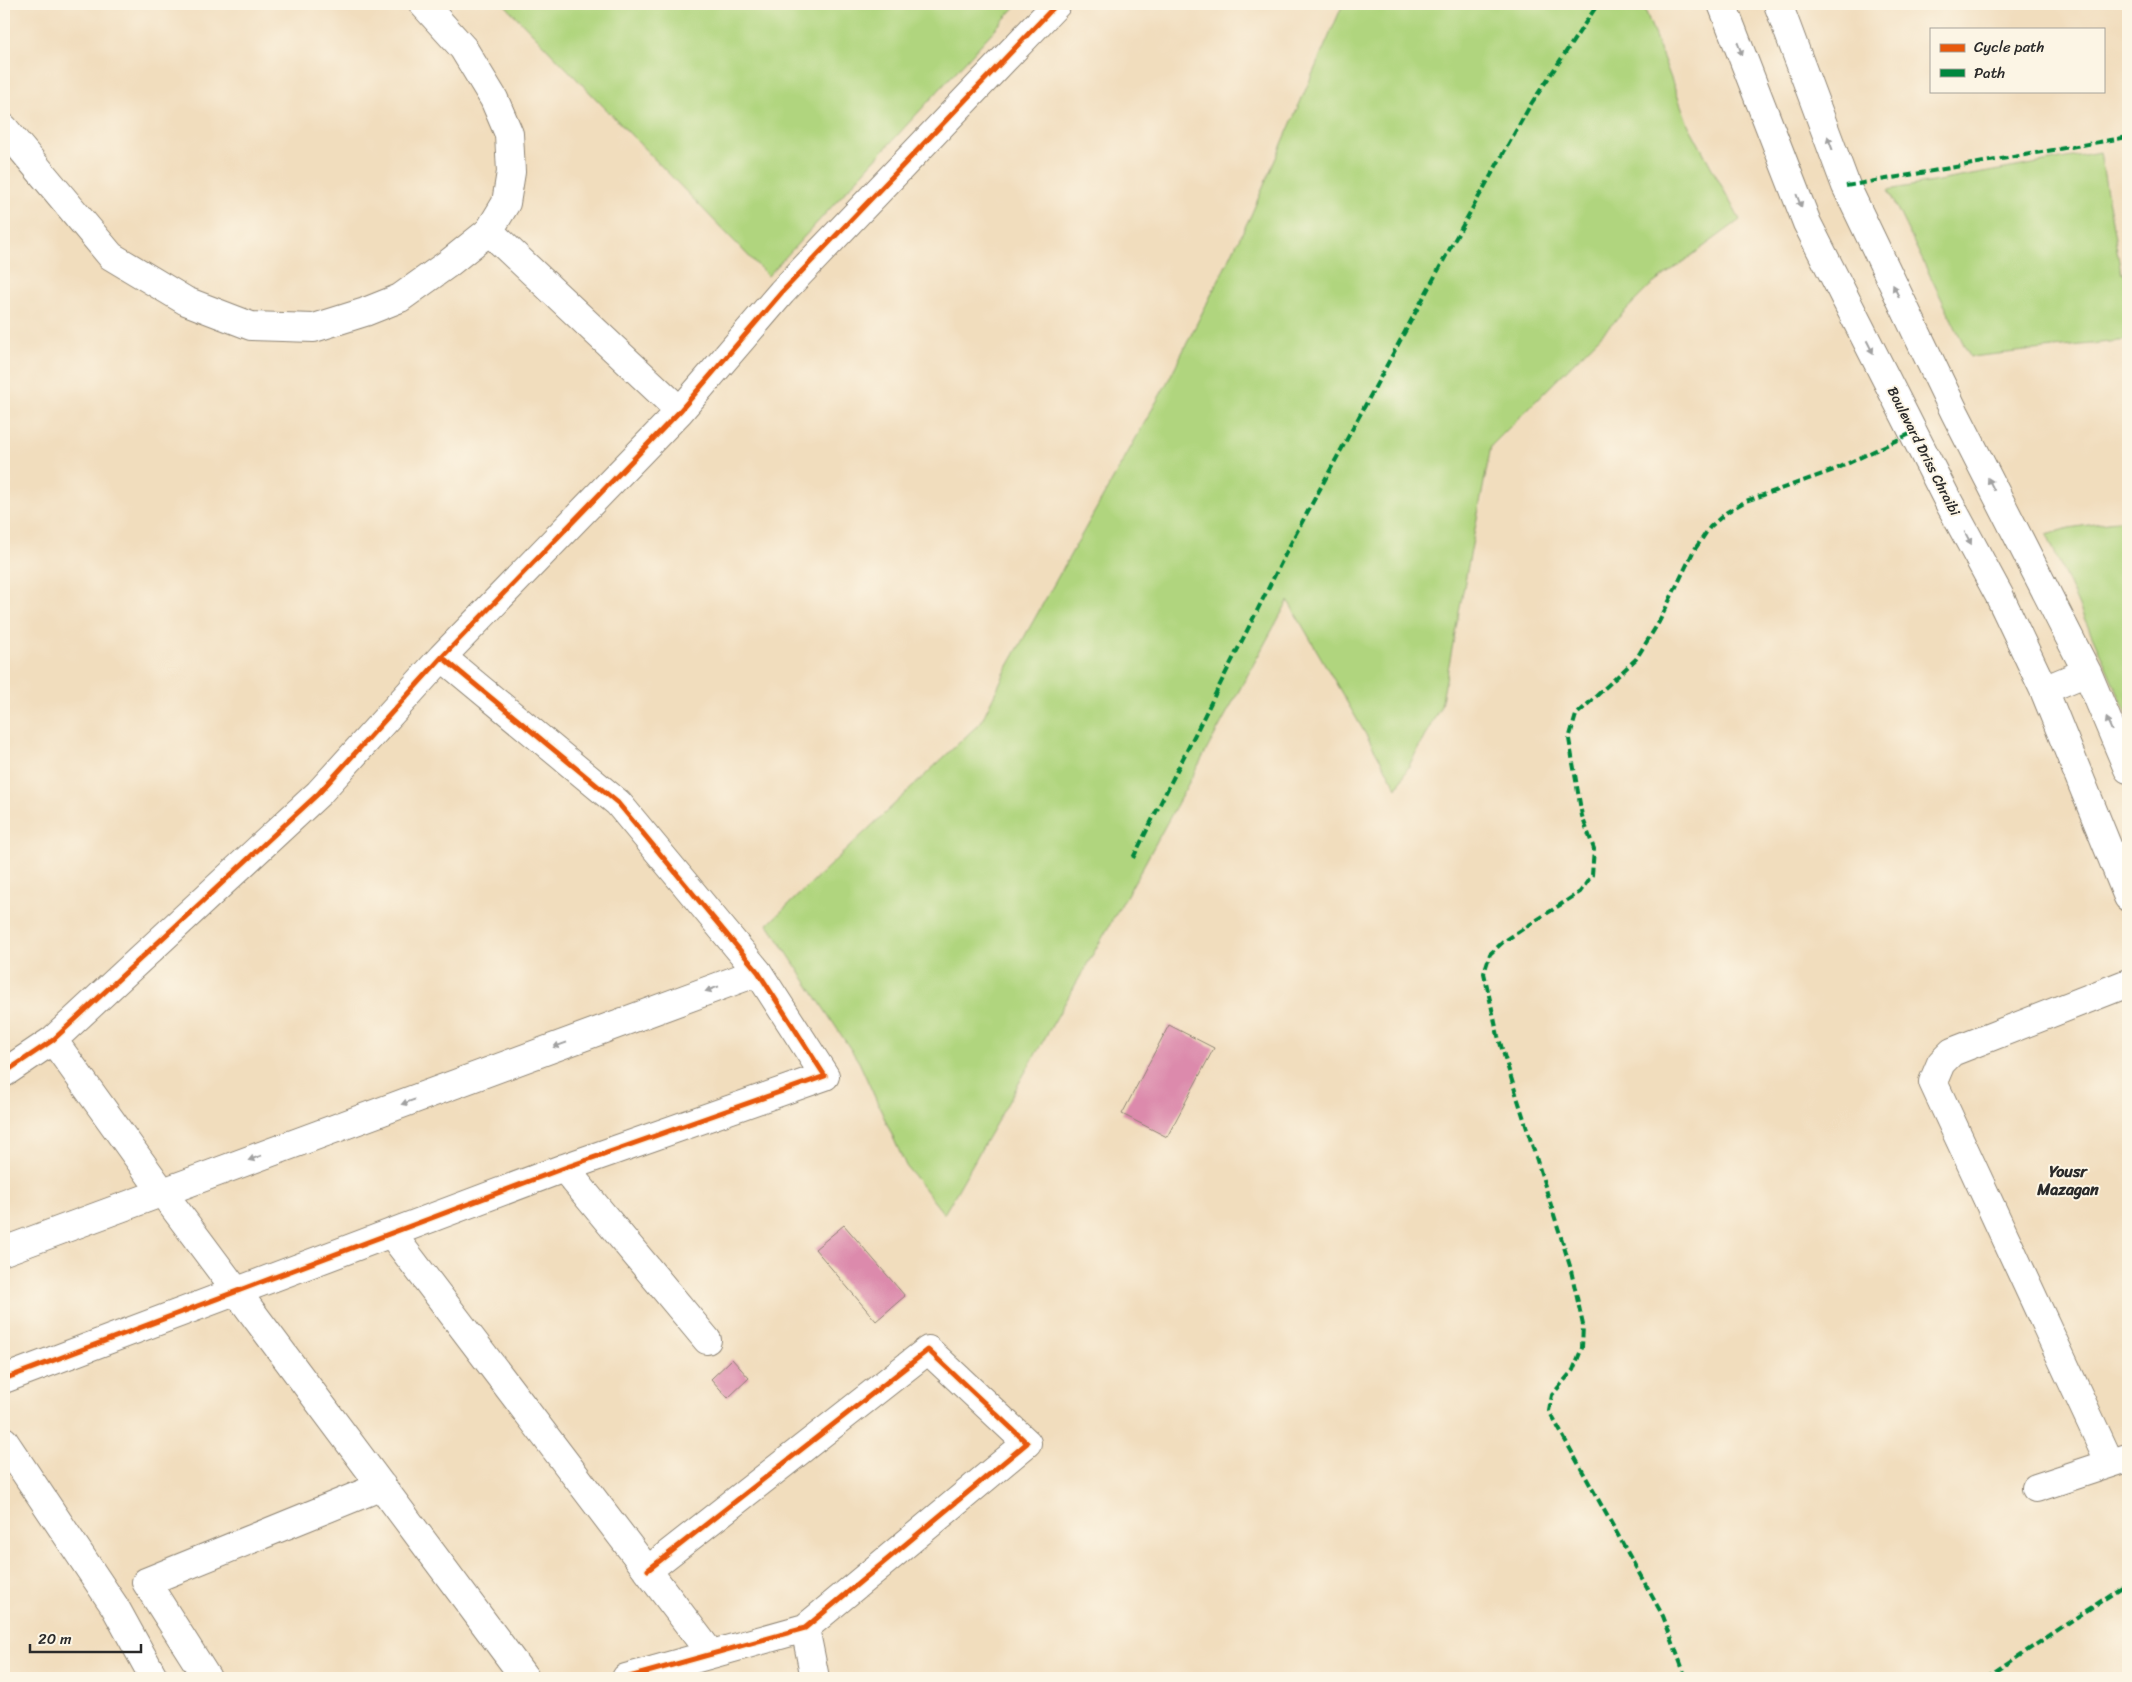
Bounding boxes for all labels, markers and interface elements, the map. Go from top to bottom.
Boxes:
legend [1930,28,2104,92]
text: Cycle path [1974,34,2045,60]
one-way arrow [1736,42,1744,57]
text: Path [1974,60,2005,86]
one-way arrow [1826,135,1834,150]
one-way arrow [1795,194,1803,208]
one-way arrow [1892,284,1900,298]
one-way arrow [1866,339,1874,354]
street label: Boulevard Driss Chraibi [1880,382,1968,521]
one-way arrow [1987,477,1995,491]
one-way arrow [1964,531,1973,544]
one-way arrow [2105,717,2113,731]
one-way arrow [705,986,720,993]
one-way arrow [552,1041,567,1049]
one-way arrow [400,1098,415,1106]
one-way arrow [248,1155,263,1162]
district label: Yousr Mazagan [2036,1157,2099,1204]
scale bar [30,1622,141,1654]
text: 20 m [38,1626,72,1652]

